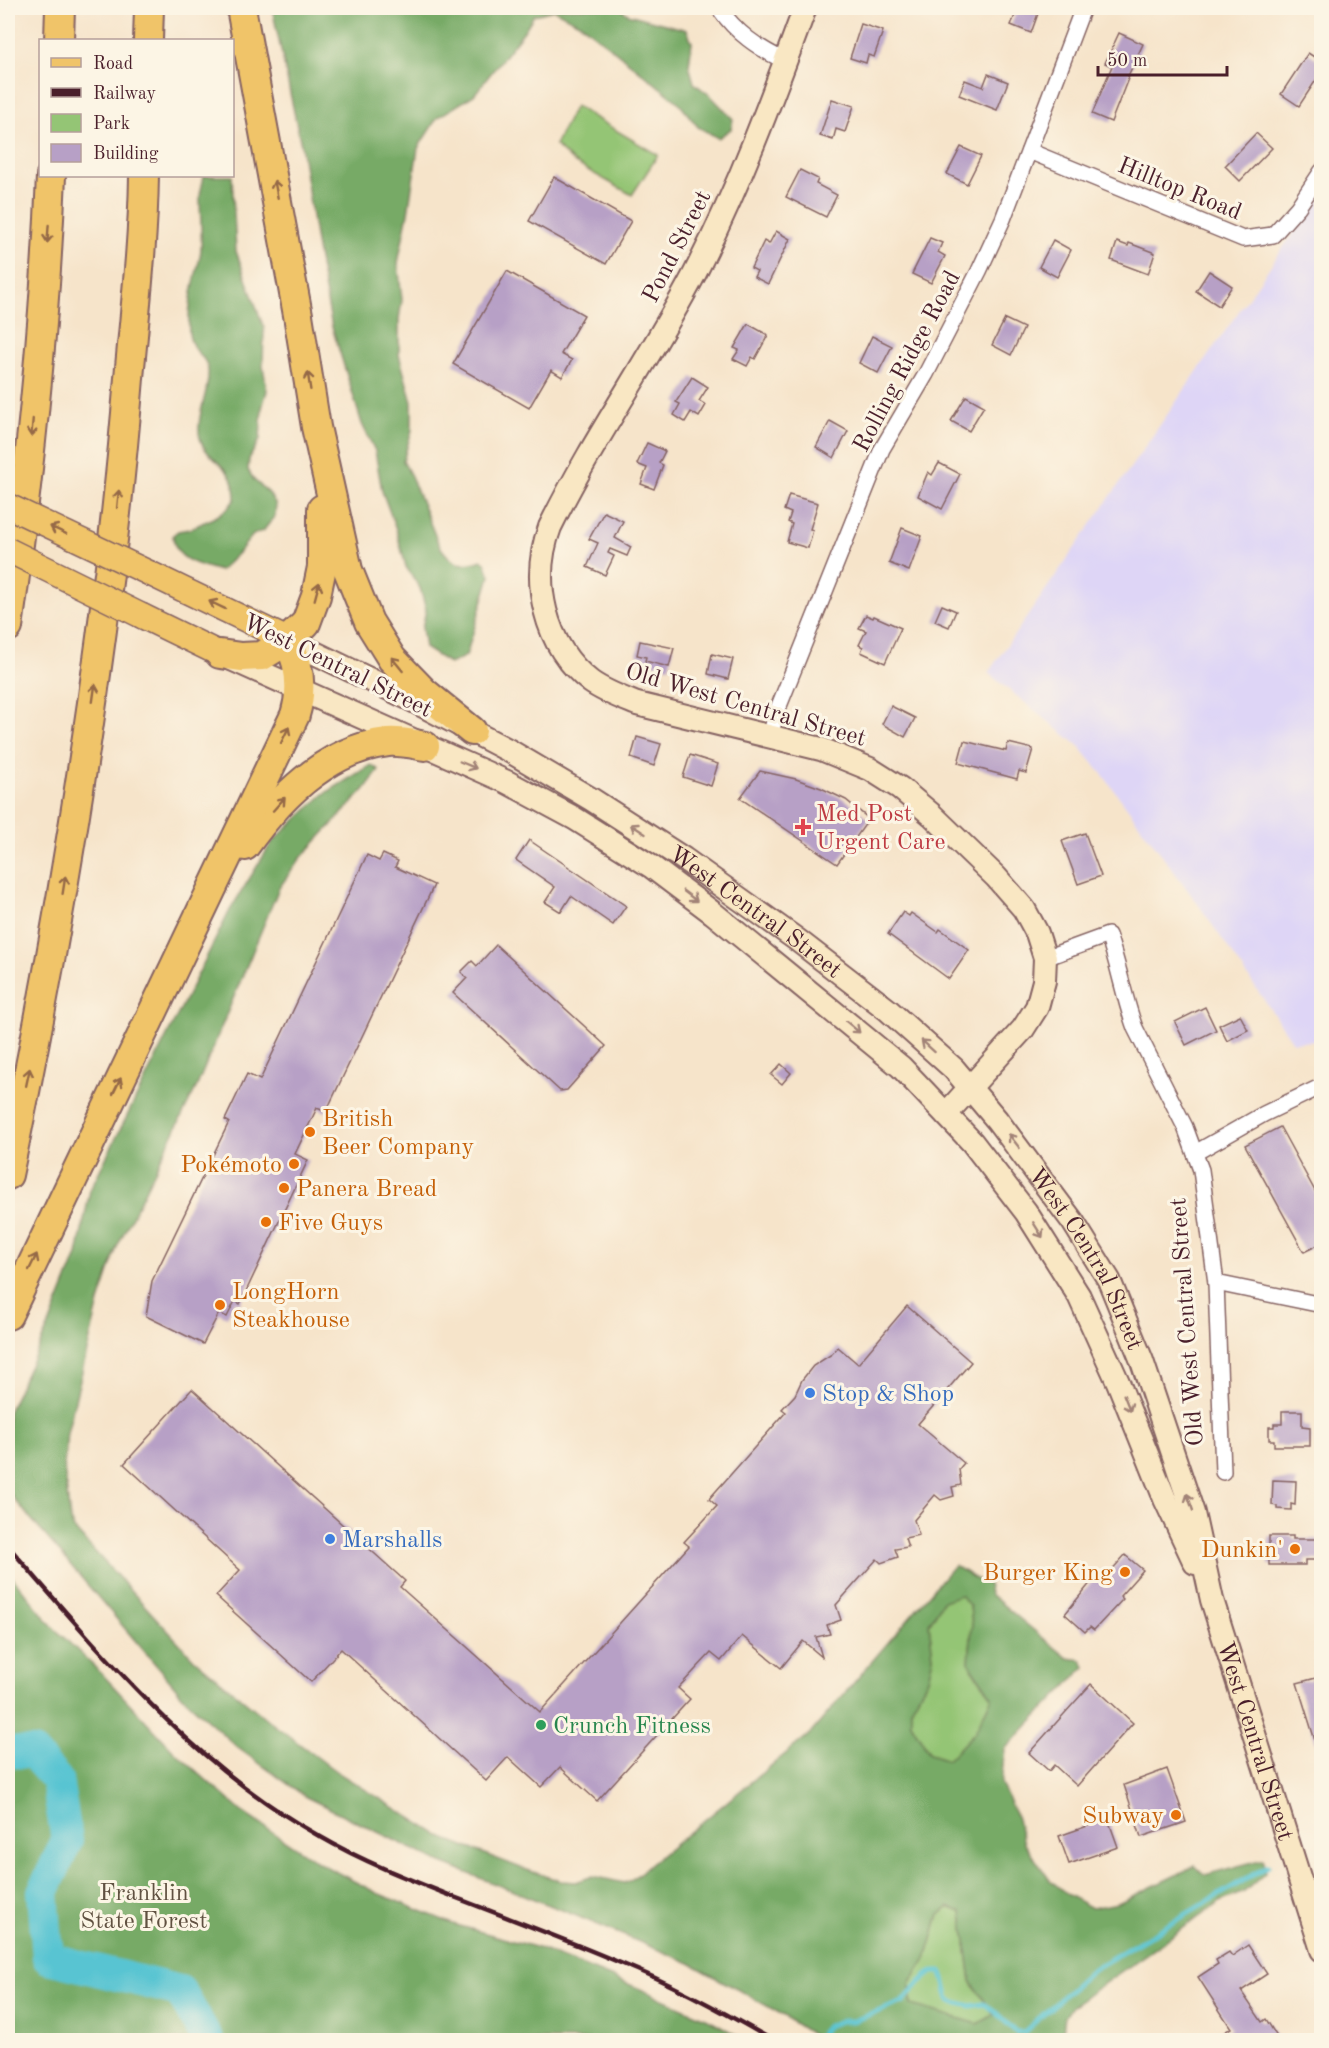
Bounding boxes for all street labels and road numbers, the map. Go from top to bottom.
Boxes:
street label: Hilltop Road [1114,154,1245,226]
street label: Pond Street [639,187,716,307]
street label: Rolling Ridge Road [850,267,966,457]
street label: West Central Street [239,611,435,723]
street label: Old West Central Street [622,660,869,752]
street label: West Central Street [664,843,846,984]
street label: West Central Street [1023,1164,1146,1354]
street label: Old West Central Street [1167,1197,1209,1447]
street label: West Central Street [1212,1639,1297,1844]

